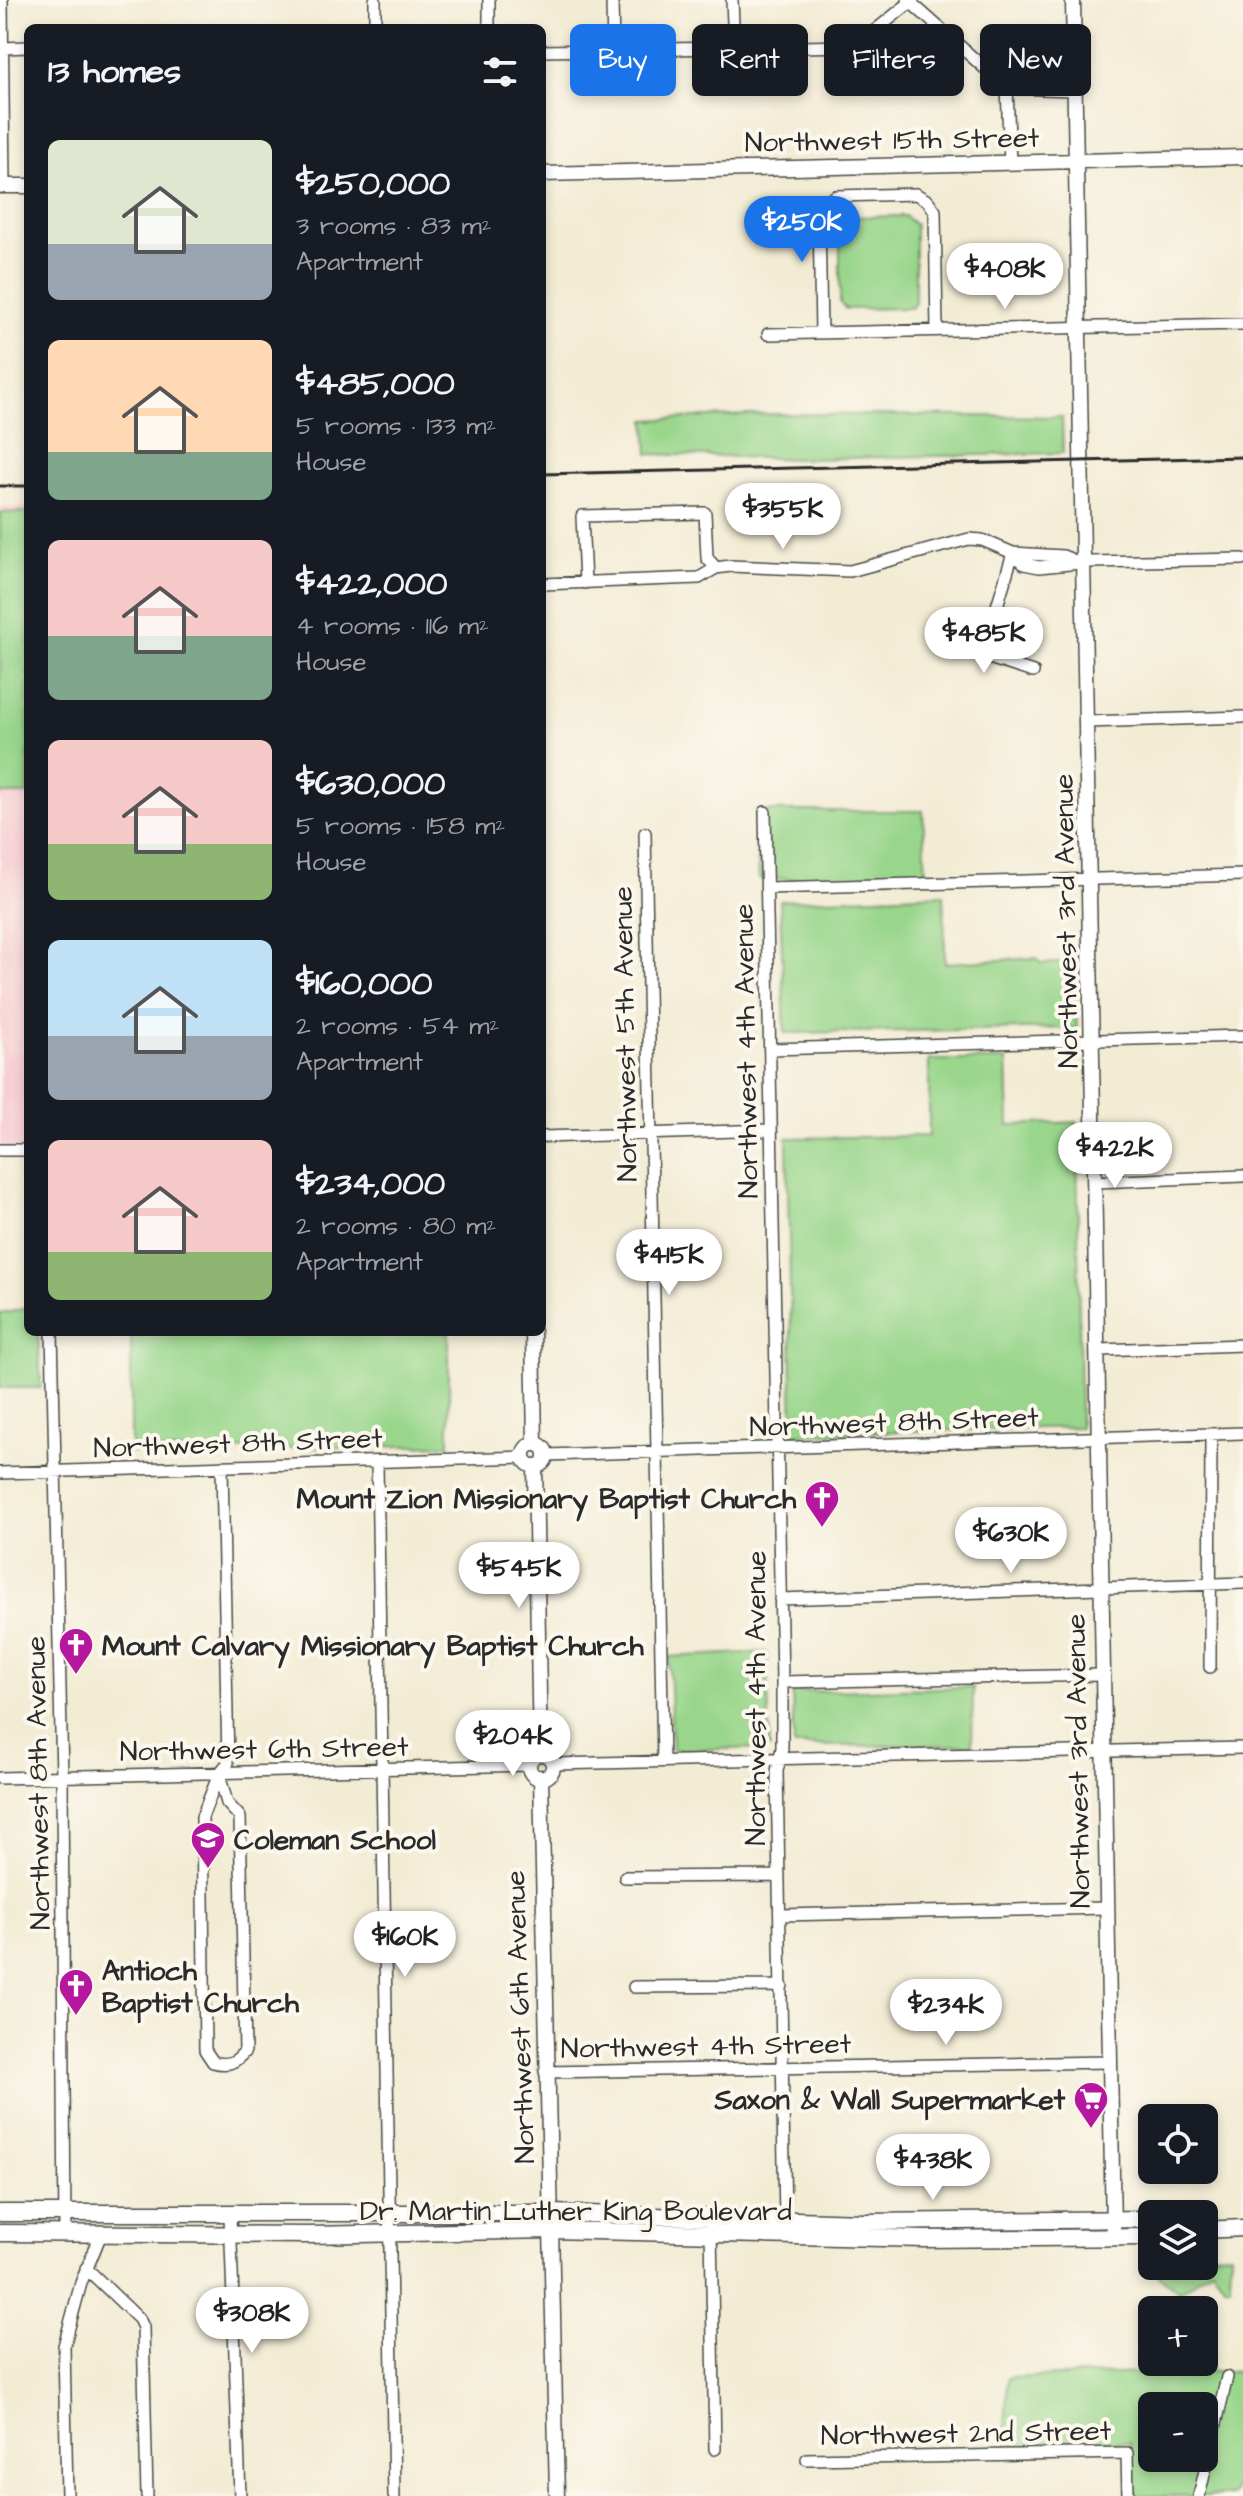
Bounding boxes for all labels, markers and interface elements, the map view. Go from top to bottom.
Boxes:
chip: Buy [570,24,676,96]
chip: Rent [692,24,808,96]
chip: Filters [824,24,964,96]
chip: New [980,24,1091,96]
text: 13 homes [48,48,181,96]
icon: filters [478,50,522,94]
street label: Northwest 15th Street [744,118,1040,163]
text: $250,000 [296,160,450,208]
icon: home [112,172,208,268]
pin: $250K [746,196,858,264]
text: $250K [762,204,842,240]
text: 3 rooms · 83 m² [296,208,491,244]
pin: $408K [949,243,1061,311]
text: Apartment [296,244,423,280]
text: $408K [964,251,1046,287]
text: $485,000 [296,360,455,408]
icon: home [112,372,208,468]
text: 5 rooms · 133 m² [296,408,496,444]
text: House [296,444,367,480]
pin: $355K [727,483,839,551]
text: $355K [743,491,823,527]
text: $422,000 [296,560,447,608]
icon: home [112,572,208,668]
pin: $485K [928,607,1040,675]
text: 4 rooms · 116 m² [296,608,489,644]
text: $485K [942,615,1026,651]
text: House [296,644,367,680]
text: $630,000 [296,760,445,808]
icon: home [112,772,208,868]
street label: Northwest 3rd Avenue [1044,773,1089,1069]
text: 5 rooms · 158 m² [296,808,505,844]
text: House [296,844,367,880]
street label: Northwest 5th Avenue [603,886,648,1182]
street label: Northwest 4th Avenue [724,903,769,1199]
text: $160,000 [296,960,432,1008]
icon: home [112,972,208,1068]
text: 2 rooms · 54 m² [296,1008,499,1044]
text: Apartment [296,1044,423,1080]
pin: $422K [1059,1122,1171,1190]
text: $422K [1076,1130,1154,1166]
text: $234,000 [296,1160,445,1208]
icon: home [112,1172,208,1268]
text: 2 rooms · 80 m² [296,1208,496,1244]
pin: $415K [613,1229,725,1297]
text: $415K [634,1237,704,1273]
text: Apartment [296,1244,423,1280]
street label: Northwest 8th Street [749,1398,1040,1447]
street label: Northwest 8th Street [93,1419,384,1468]
church icon: Mount Zion Missionary Baptist Church [803,1479,841,1529]
place label: Mount Zion Missionary Baptist Church [297,1480,797,1522]
pin: $630K [955,1507,1067,1575]
text: $630K [973,1515,1049,1551]
pin: $545K [463,1542,575,1610]
text: $545K [477,1550,561,1586]
street label: Northwest 4th Avenue [737,1551,776,1845]
street label: Northwest 3rd Avenue [1056,1613,1101,1909]
church icon: Mount Calvary Missionary Baptist Church [57,1626,95,1676]
place label: Mount Calvary Missionary Baptist Church [102,1627,645,1669]
street label: Northwest 8th Avenue [16,1636,61,1930]
pin: $204K [457,1710,569,1778]
text: $204K [473,1718,553,1754]
street label: Northwest 6th Street [119,1727,409,1772]
school or university icon: Coleman School [189,1820,227,1870]
place label: Coleman School [234,1821,436,1860]
street label: Northwest 6th Avenue [496,1870,545,2164]
pin: $160K [349,1911,461,1979]
text: $160K [372,1919,438,1955]
place label: Antioch Baptist Church [102,1952,300,2024]
church icon: Antioch Baptist Church [57,1967,95,2017]
pin: $234K [890,1979,1002,2047]
text: $234K [908,1987,984,2023]
street label: Northwest 4th Street [561,2024,852,2069]
supermarket icon: Saxon & Wall Supermarket [1072,2080,1110,2130]
place label: Saxon & Wall Supermarket [714,2081,1066,2121]
map controls [1138,2104,1218,2472]
button: locate [1138,2104,1218,2184]
pin: $438K [877,2134,989,2202]
text: $438K [894,2142,972,2178]
street label: Dr. Martin Luther King Boulevard [360,2192,792,2232]
button: layers [1138,2200,1218,2280]
pin: $308K [196,2287,308,2355]
text: $308K [214,2295,290,2331]
button: + [1138,2296,1218,2376]
button: − [1138,2392,1218,2472]
street label: Northwest 2nd Street [821,2411,1112,2456]

